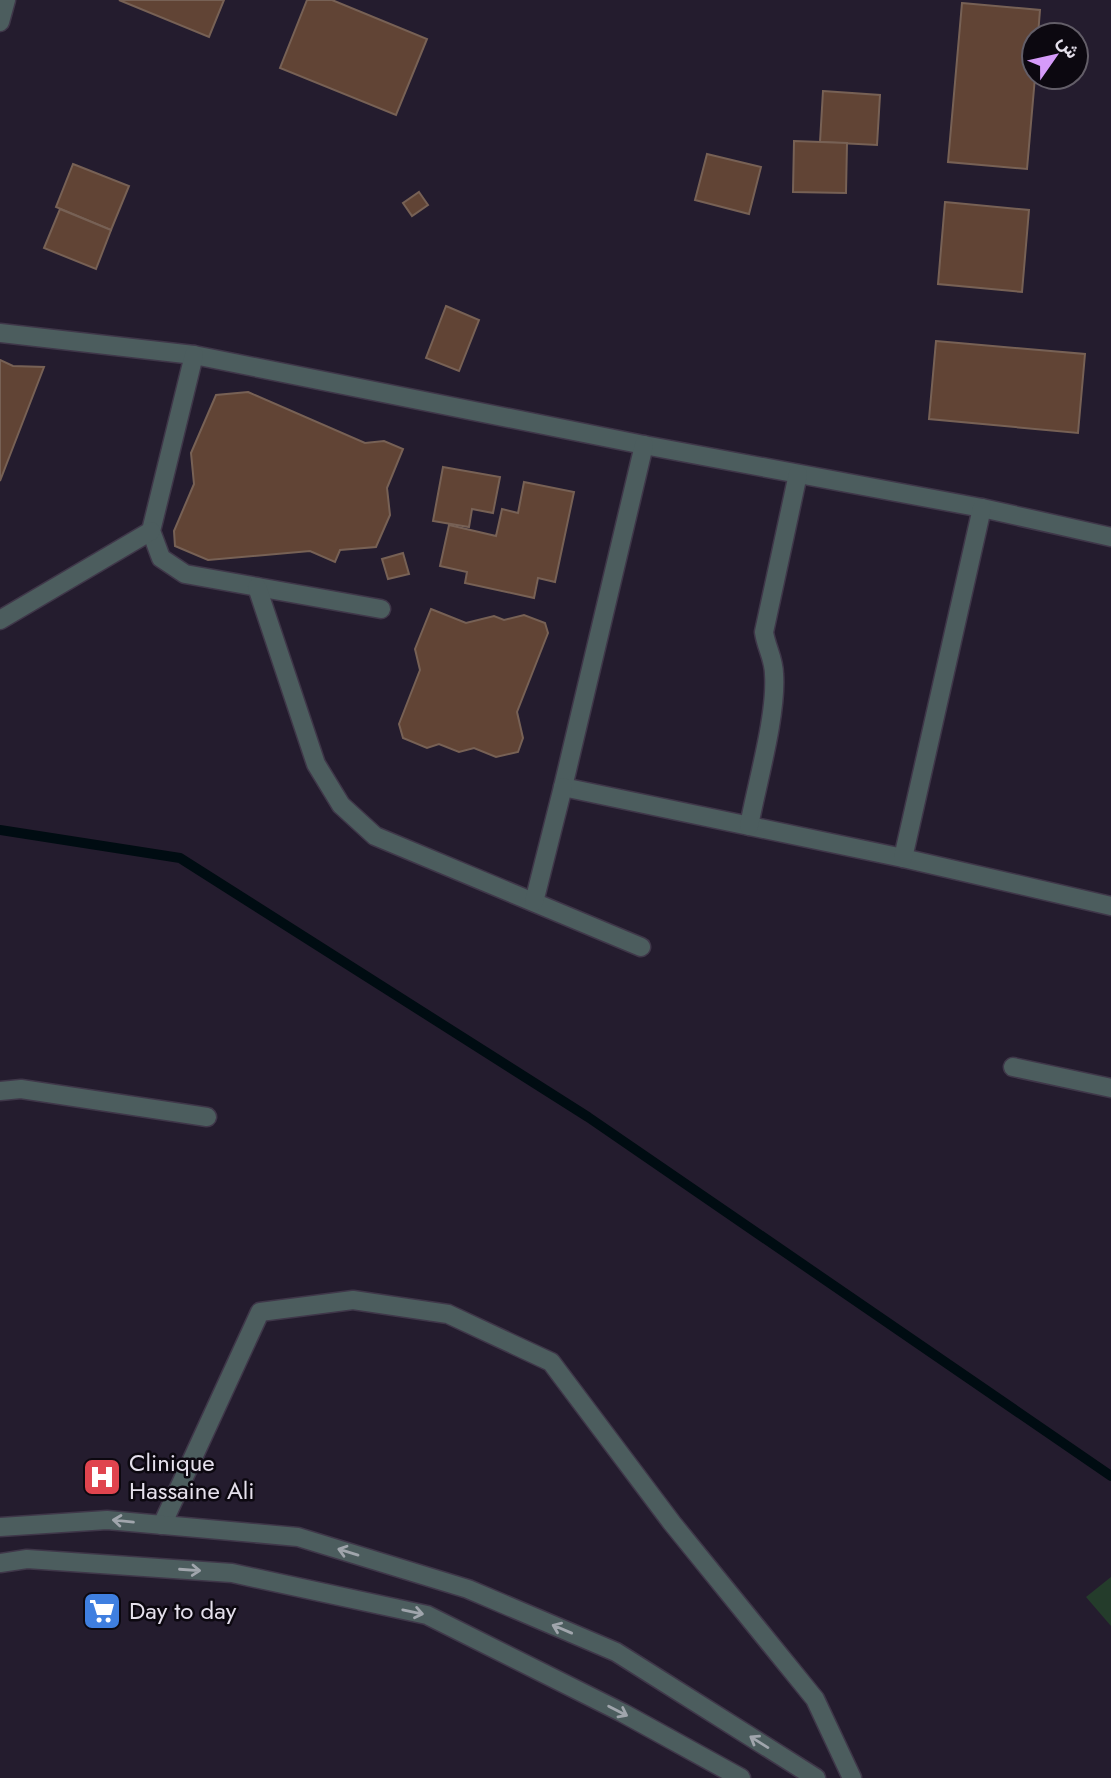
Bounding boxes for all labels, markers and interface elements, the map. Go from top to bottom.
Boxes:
north arrow [1020,21,1090,91]
text: ش [1051,30,1086,64]
place label: Clinique Hassaine Ali [129,1445,255,1508]
hospital icon: Clinique Hassaine Ali [81,1456,123,1498]
one-way arrow [112,1515,135,1528]
one-way arrow [337,1545,359,1558]
one-way arrow [178,1564,201,1577]
supermarket icon: Day to day [81,1590,123,1632]
place label: Day to day [129,1593,237,1628]
one-way arrow [401,1606,424,1619]
one-way arrow [551,1622,573,1635]
one-way arrow [607,1705,628,1718]
one-way arrow [749,1734,769,1748]

